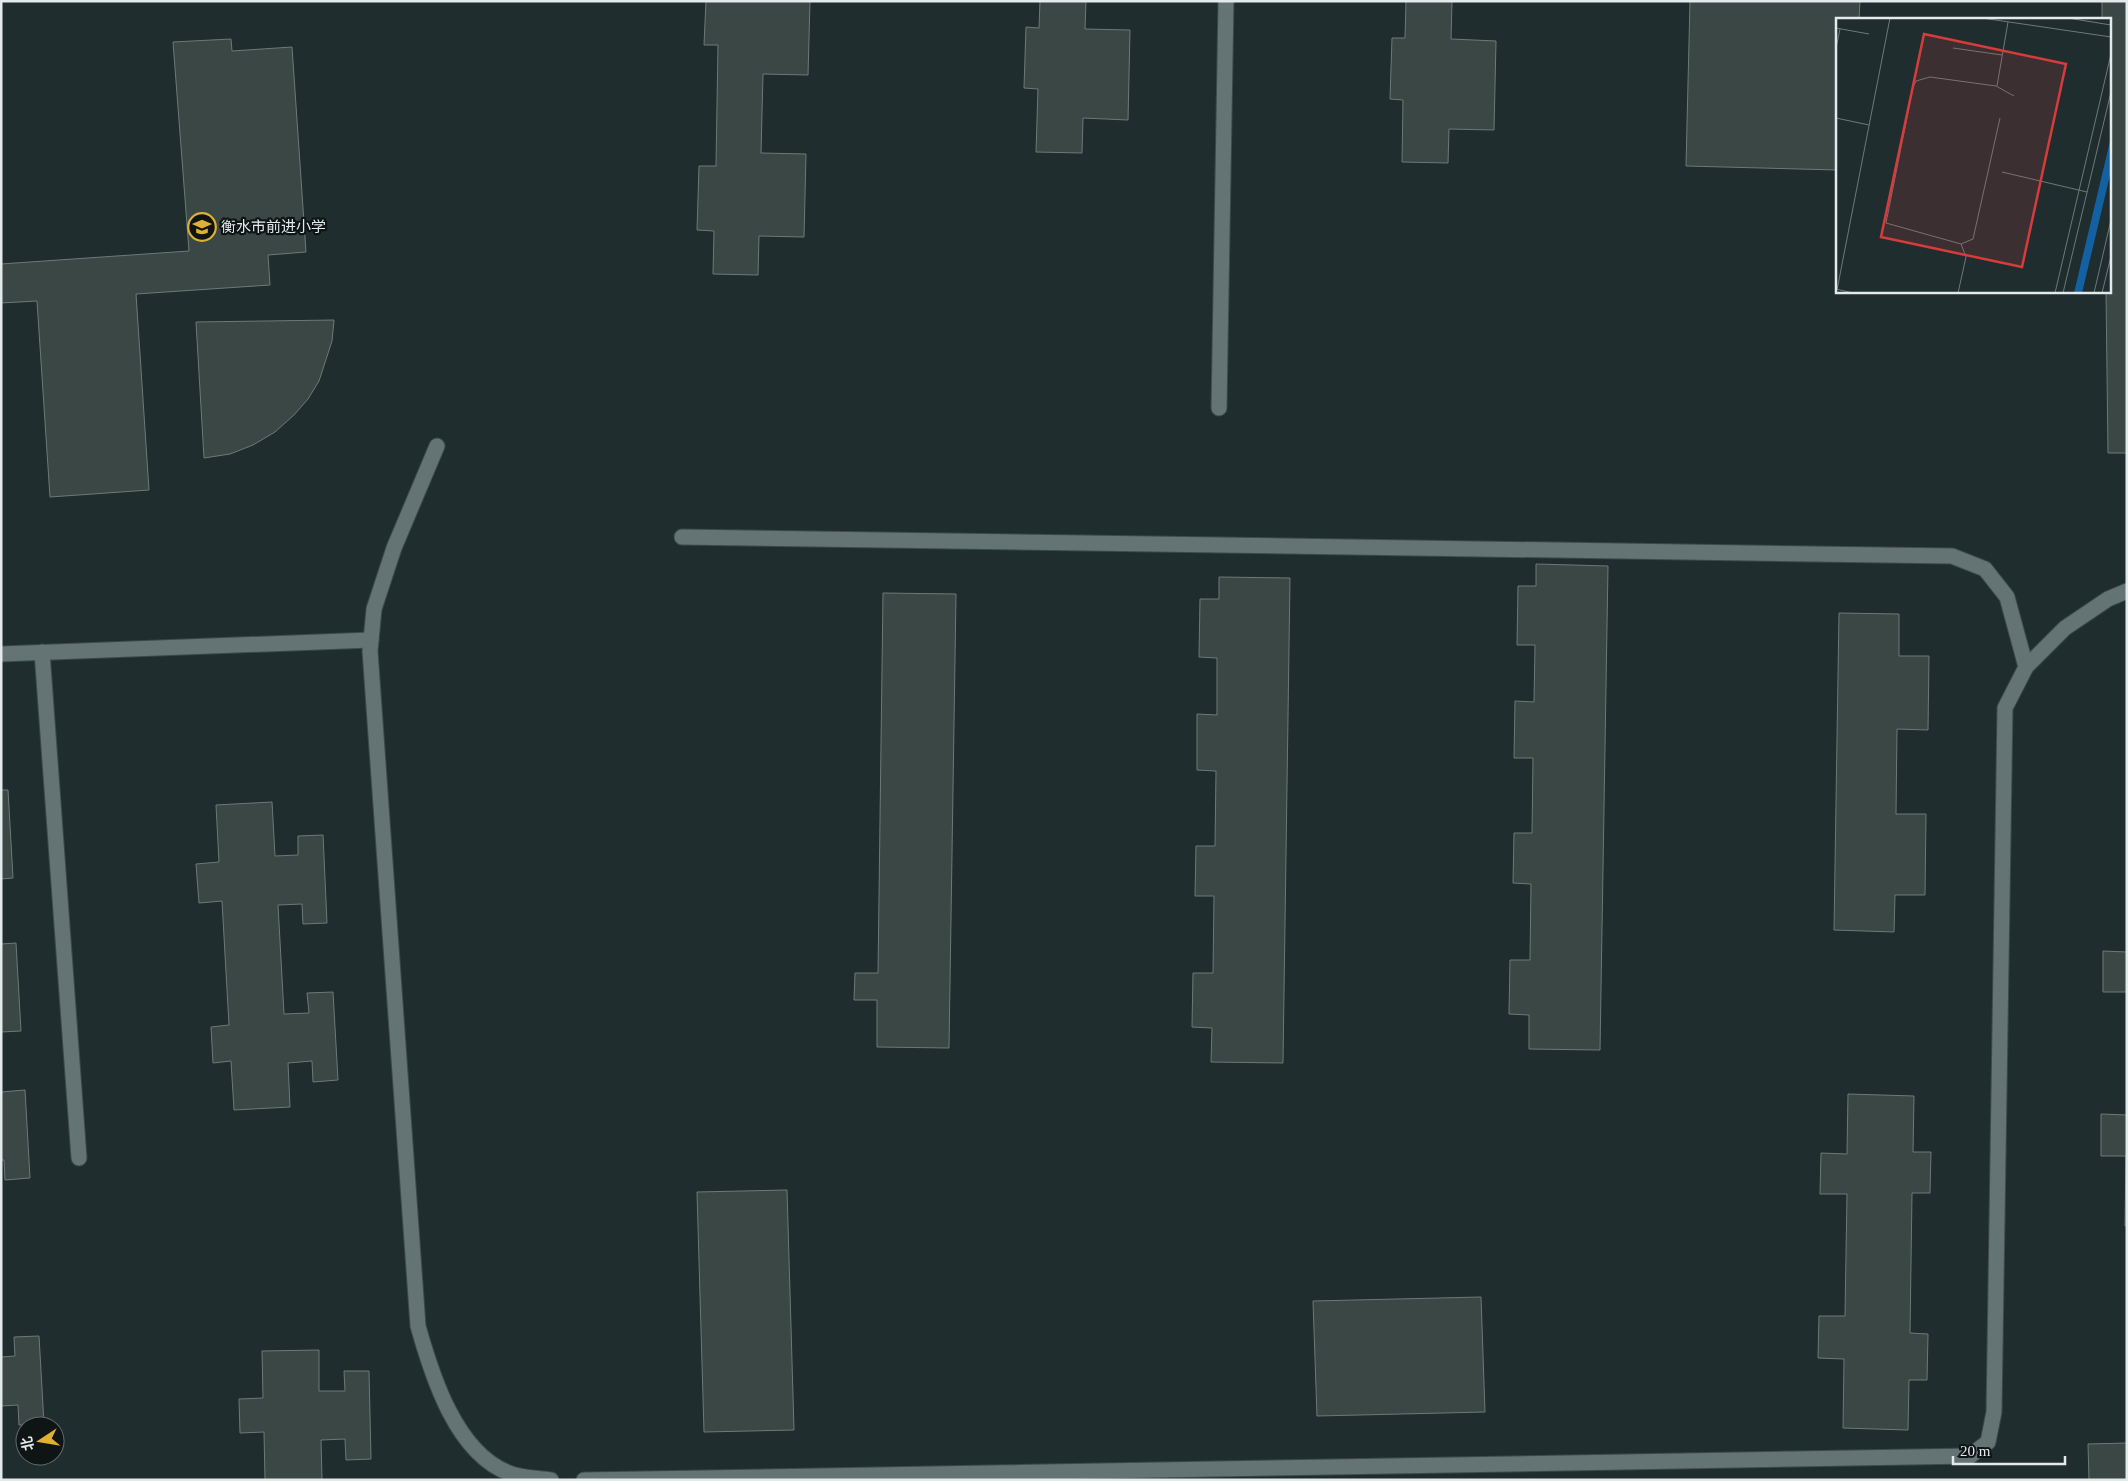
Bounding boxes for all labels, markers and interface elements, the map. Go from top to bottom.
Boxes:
inset map [1836,18,2110,292]
school or university icon: 衡水市前进小学 [187,212,217,242]
place label: 衡水市前进小学 [221,219,326,235]
north arrow [15,1416,65,1466]
scale bar [1953,1434,2066,1466]
text: 北 [19,1435,37,1452]
text: 20 m [1960,1443,1991,1459]

